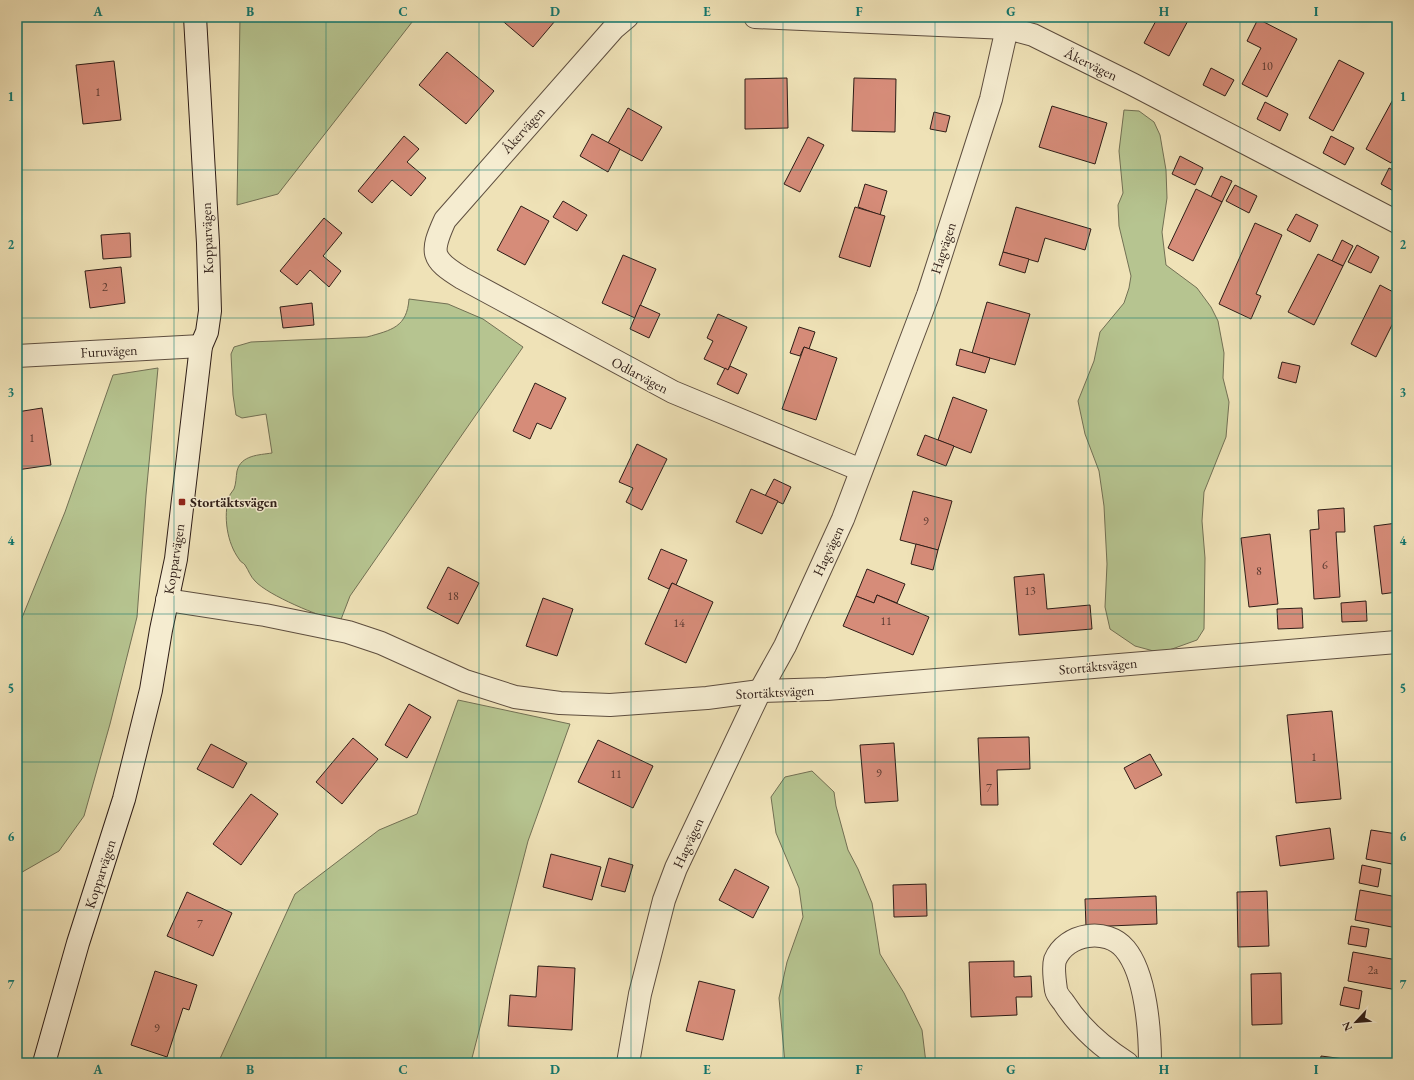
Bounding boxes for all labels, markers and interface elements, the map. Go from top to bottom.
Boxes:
text: A [92,3,103,20]
text: B [246,3,254,20]
text: C [398,3,408,20]
text: D [550,3,560,20]
text: E [703,3,711,20]
text: F [855,3,863,20]
text: G [1006,3,1016,20]
text: H [1159,3,1170,20]
text: I [1314,3,1319,20]
street label: Åkervägen [1061,43,1121,85]
house number: 10 [1261,58,1273,74]
house number: 1 [95,84,101,100]
text: 1 [8,88,15,105]
text: 1 [1400,88,1407,105]
street label: Åkervägen [497,102,549,158]
street label: Kopparvägen [197,201,217,274]
street label: Hagvägen [926,219,960,276]
text: 2 [8,236,15,253]
text: 2 [1400,236,1407,253]
house number: 2 [102,279,108,295]
street label: Furuvägen [80,340,139,361]
street label: Odlarvägen [608,353,672,398]
text: 3 [8,384,15,401]
text: 3 [1400,384,1407,401]
house number: 1 [29,430,35,446]
place label: Stortäktsvägen [190,493,278,511]
marker: Stortäktsvägen [177,497,187,507]
house number: 9 [923,513,929,529]
street label: Kopparvägen [160,522,189,596]
street label: Hagvägen [809,522,848,579]
text: 4 [8,532,15,549]
text: 4 [1400,532,1407,549]
house number: 6 [1322,557,1328,573]
house number: 8 [1256,563,1262,579]
house number: 13 [1024,583,1036,599]
house number: 18 [447,588,459,604]
house number: 11 [880,613,892,629]
house number: 14 [673,615,685,631]
street label: Stortäktsvägen [1058,654,1138,678]
text: 5 [8,680,14,697]
text: 5 [1400,680,1406,697]
street label: Stortäktsvägen [735,681,815,703]
house number: 1 [1311,749,1317,765]
house number: 9 [876,765,882,781]
house number: 11 [610,766,622,782]
house number: 7 [986,780,992,796]
street label: Hagvägen [669,814,708,871]
text: 6 [8,828,15,845]
text: 6 [1400,828,1407,845]
street label: Kopparvägen [80,837,120,911]
house number: 7 [197,916,203,932]
house number: 2a [1368,962,1378,978]
text: 7 [8,976,15,993]
text: 7 [1400,976,1407,993]
north arrow [1336,1002,1376,1042]
text: N [1339,1019,1355,1033]
house number: 9 [154,1020,160,1036]
text: A [92,1061,103,1078]
text: B [246,1061,254,1078]
text: C [398,1061,408,1078]
text: D [550,1061,560,1078]
text: E [703,1061,711,1078]
text: F [855,1061,863,1078]
text: G [1006,1061,1016,1078]
text: H [1159,1061,1170,1078]
text: I [1314,1061,1319,1078]

